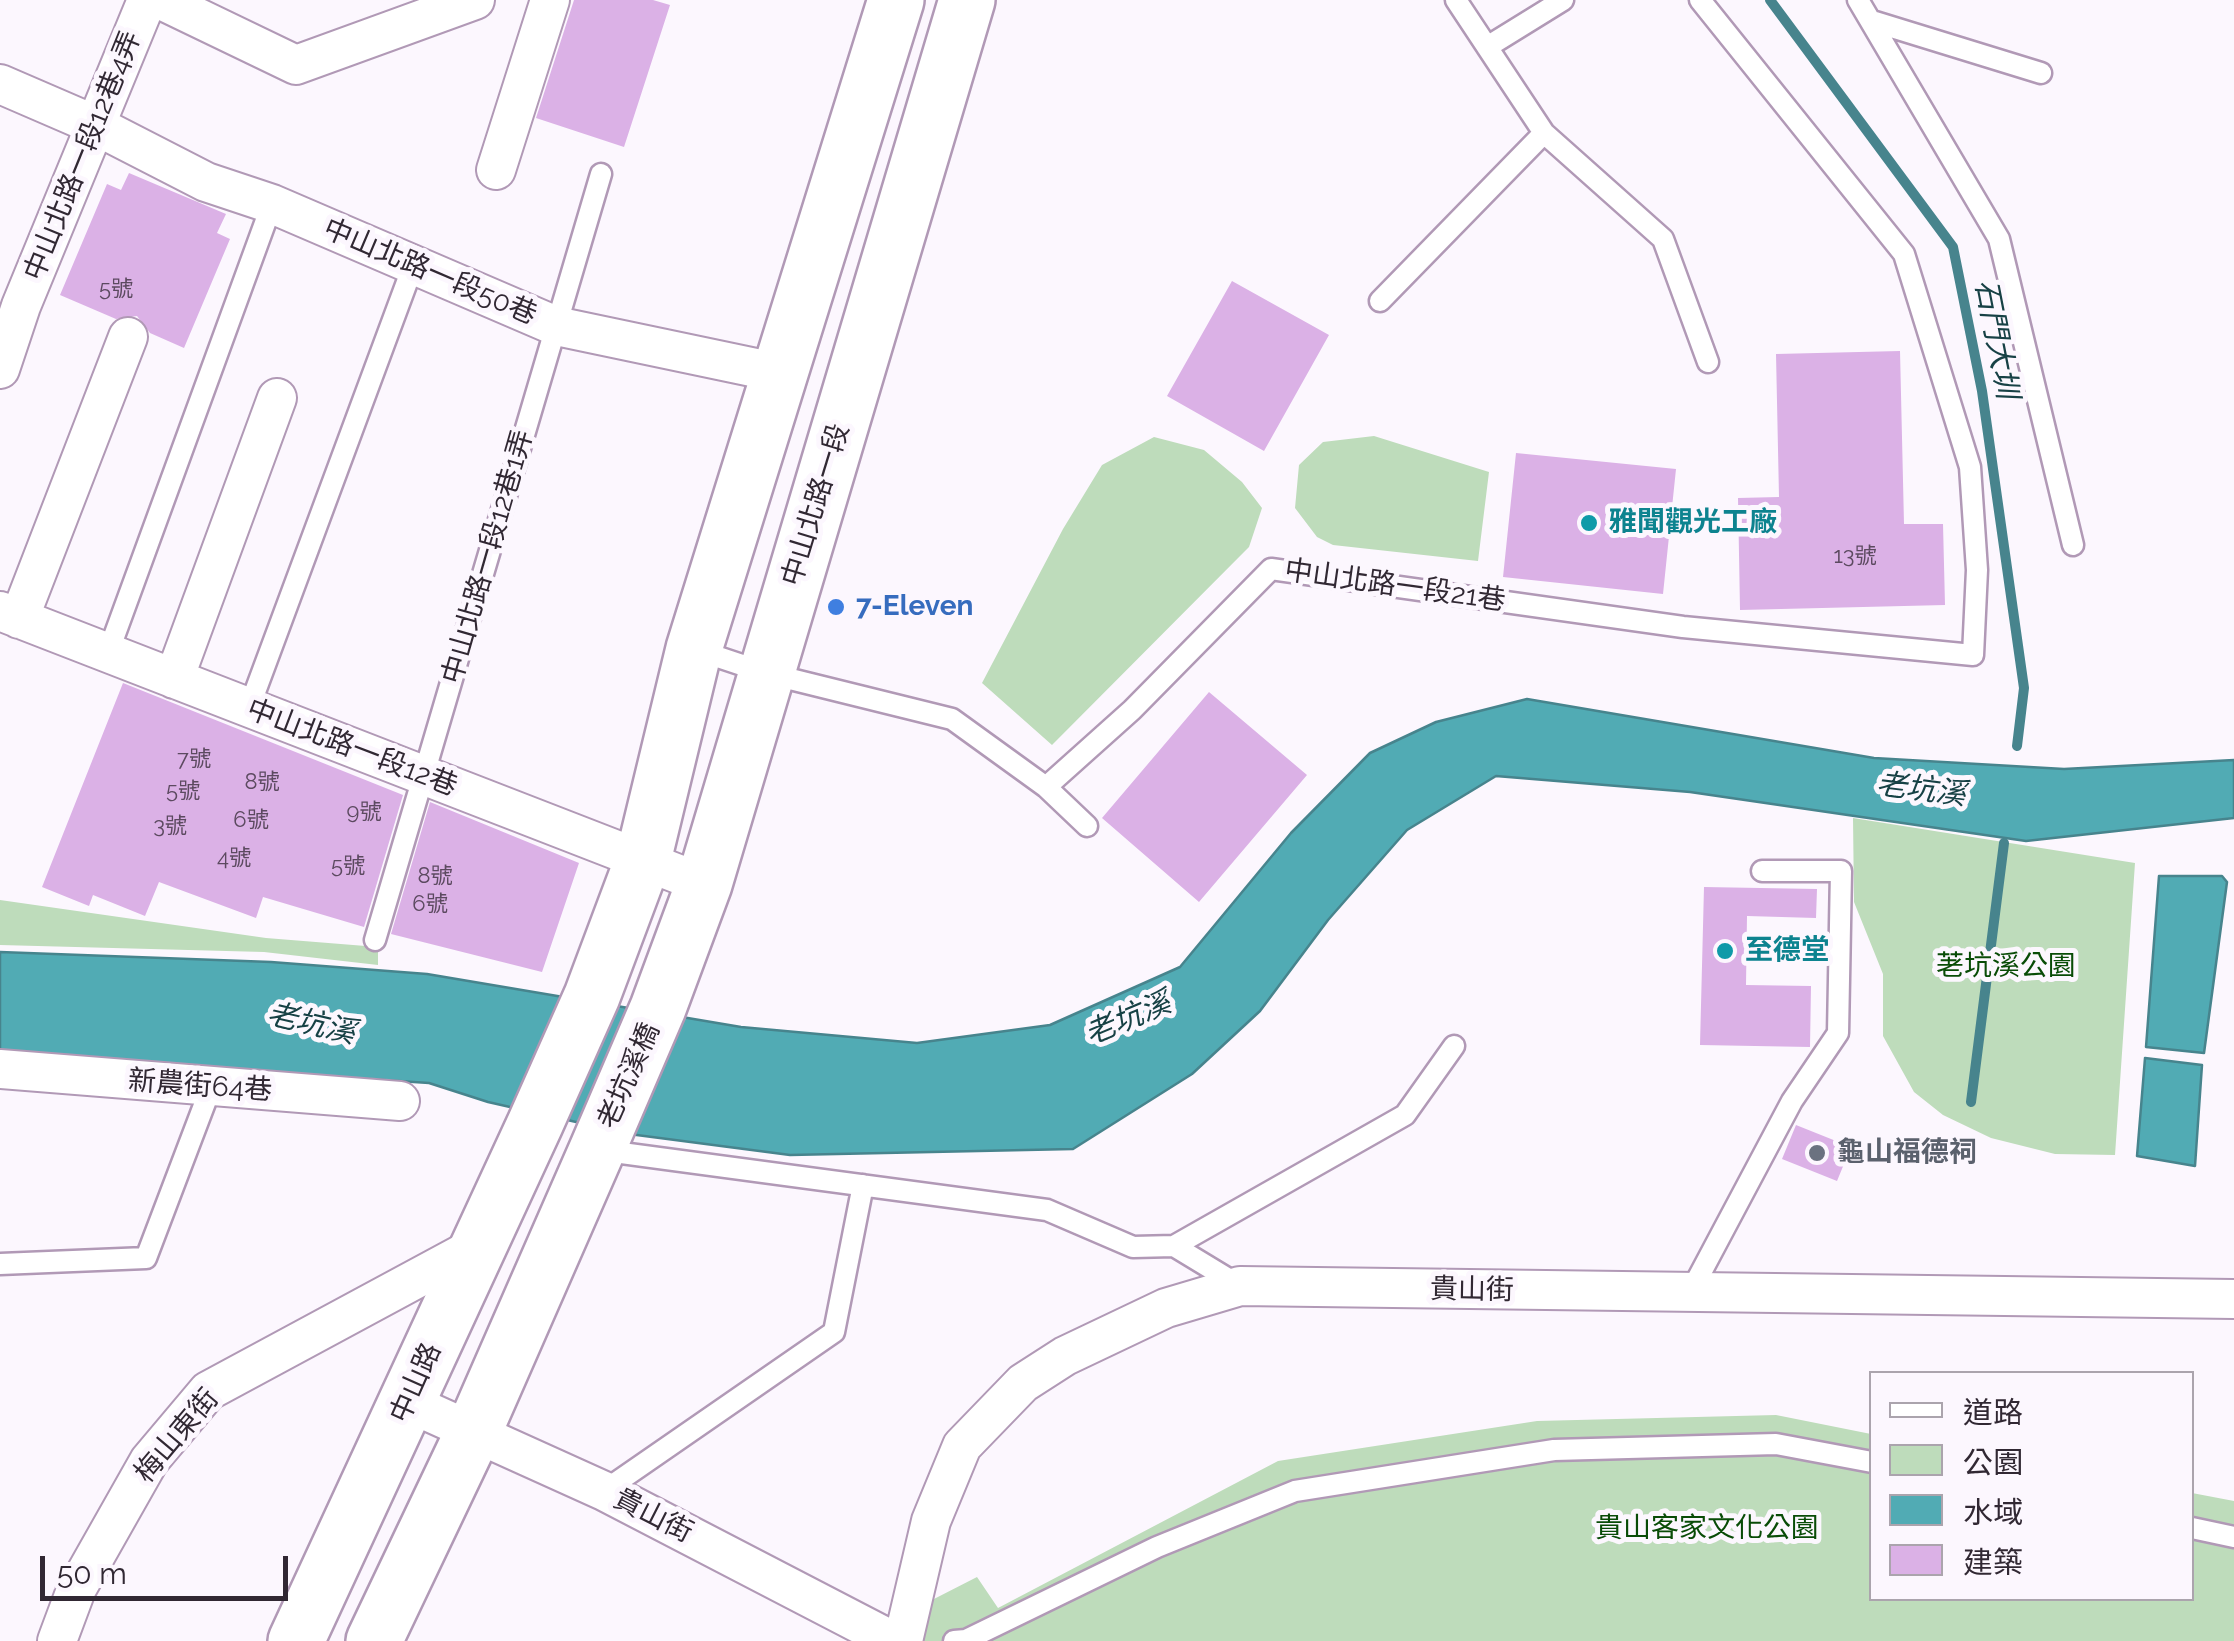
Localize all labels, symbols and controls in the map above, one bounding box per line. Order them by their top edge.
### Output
street label: 中山北路一段12巷4弄 [18,26,148,286]
street label: 中山北路一段50巷 [318,212,542,332]
house number: 5號 [99,276,133,302]
water label: 石門大圳 [1967,277,2025,401]
street label: 中山北路一段 [775,420,857,590]
street label: 中山北路一段12巷1弄 [436,426,540,688]
place label: 雅聞觀光工廠 [1609,506,1777,540]
marker: 雅聞觀光工廠 [1578,512,1600,534]
house number: 13號 [1833,543,1877,569]
street label: 中山北路一段21巷 [1282,554,1508,618]
place label: 7-Eleven [856,590,973,624]
marker: 7-Eleven [825,596,847,618]
street label: 中山北路一段12巷 [242,692,462,804]
house number: 7號 [177,746,211,772]
water label: 老坑溪 [1874,767,1968,813]
house number: 8號 [244,769,280,795]
house number: 5號 [166,778,200,804]
house number: 9號 [347,799,381,825]
house number: 6號 [233,807,269,833]
house number: 3號 [153,813,187,839]
house number: 4號 [217,845,251,871]
house number: 5號 [331,853,365,879]
house number: 8號 [417,863,453,889]
house number: 6號 [412,891,448,917]
place label: 至德堂 [1745,934,1829,968]
marker: 至德堂 [1714,940,1736,962]
park label: 荖坑溪公園 [1936,950,2076,984]
water label: 老坑溪 [1080,985,1176,1053]
water label: 老坑溪 [263,996,359,1052]
street label: 老坑溪橋 [591,1018,667,1134]
street label: 新農街64巷 [127,1064,273,1108]
place label: 龜山福德祠 [1837,1136,1977,1170]
marker: 龜山福德祠 [1806,1142,1828,1164]
street label: 貴山街 [1430,1272,1514,1308]
street label: 中山路 [384,1338,448,1428]
legend [1869,1371,2194,1601]
street label: 梅山東街 [128,1382,226,1490]
text: 道路 [1963,1395,2023,1430]
text: 公園 [1963,1445,2023,1480]
street label: 貴山街 [608,1482,698,1550]
text: 水域 [1963,1495,2023,1530]
park label: 貴山客家文化公園 [1595,1512,1819,1546]
scale bar [45,1536,292,1598]
text: 建築 [1963,1545,2023,1580]
text: 50 m [57,1556,127,1591]

